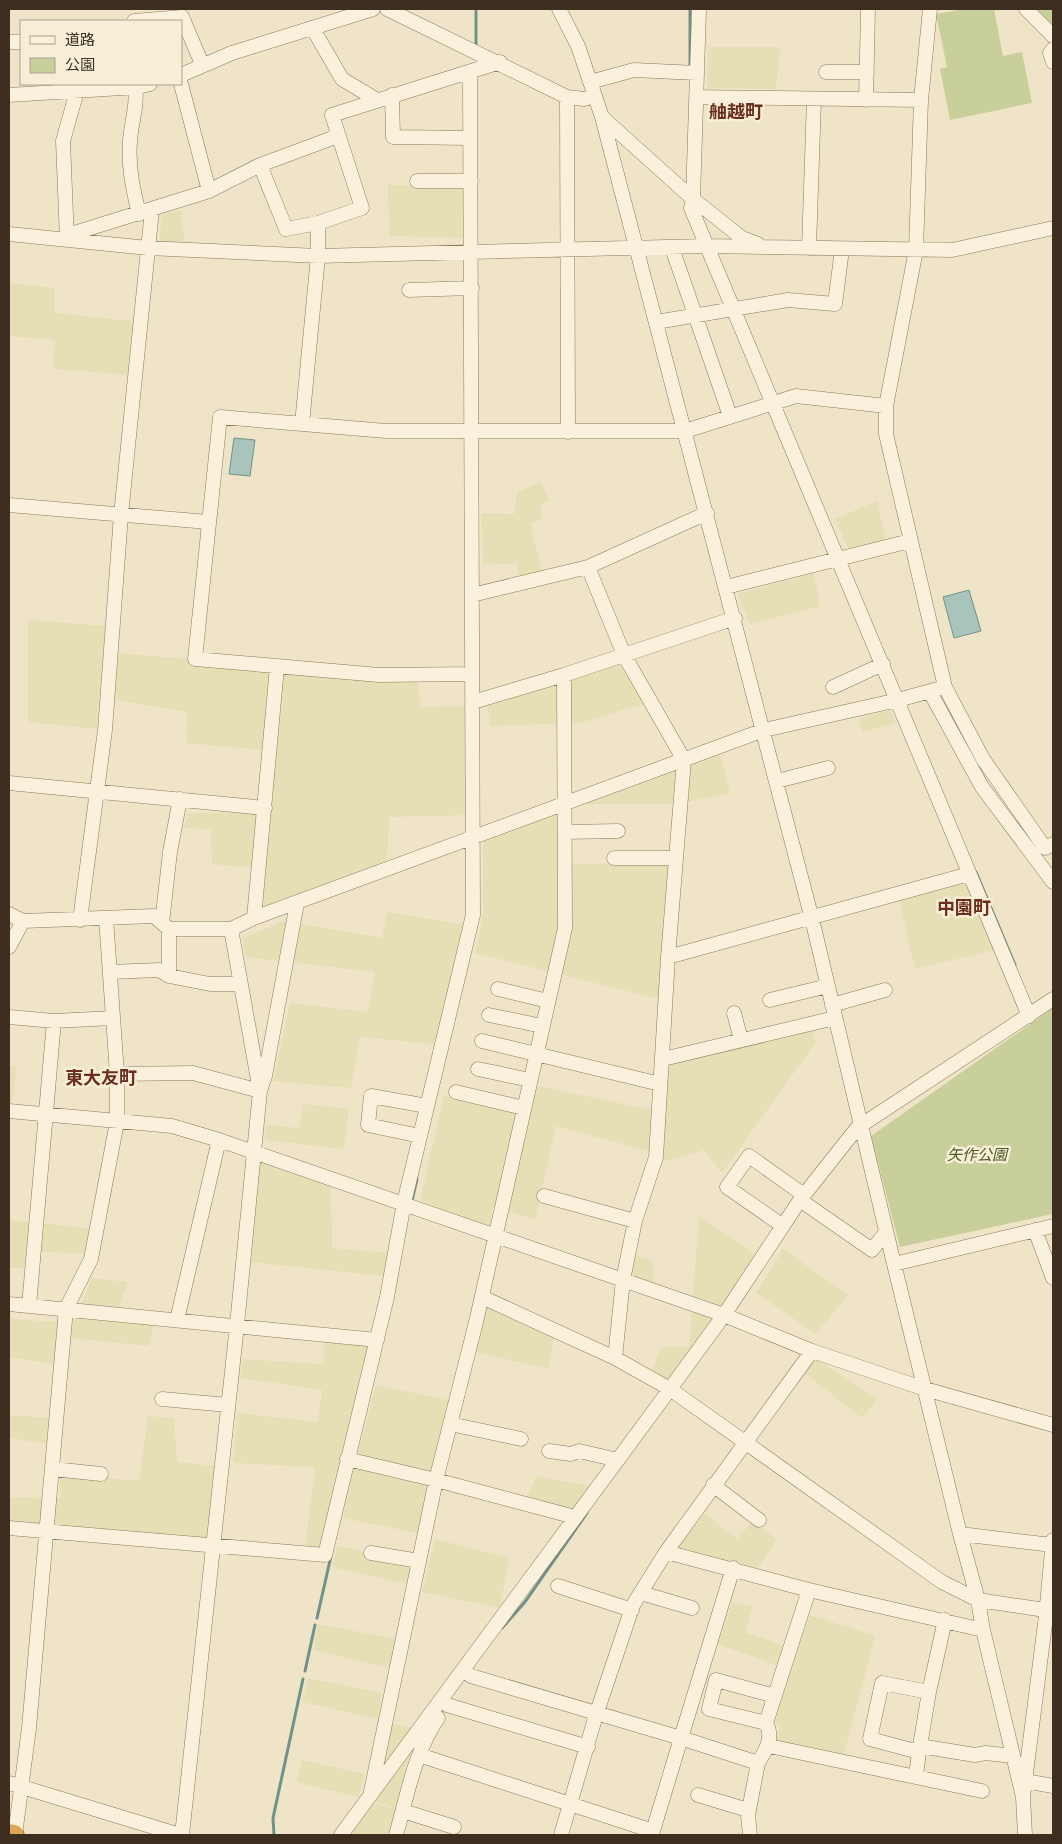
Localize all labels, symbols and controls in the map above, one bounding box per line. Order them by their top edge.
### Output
legend [20,20,182,85]
text: 道路 [65,30,95,49]
text: 公園 [65,55,95,74]
district label: 舳越町 [709,100,763,123]
district label: 中園町 [937,896,991,919]
district label: 東大友町 [65,1066,137,1089]
park label: 矢作公園 [947,1145,1009,1164]

